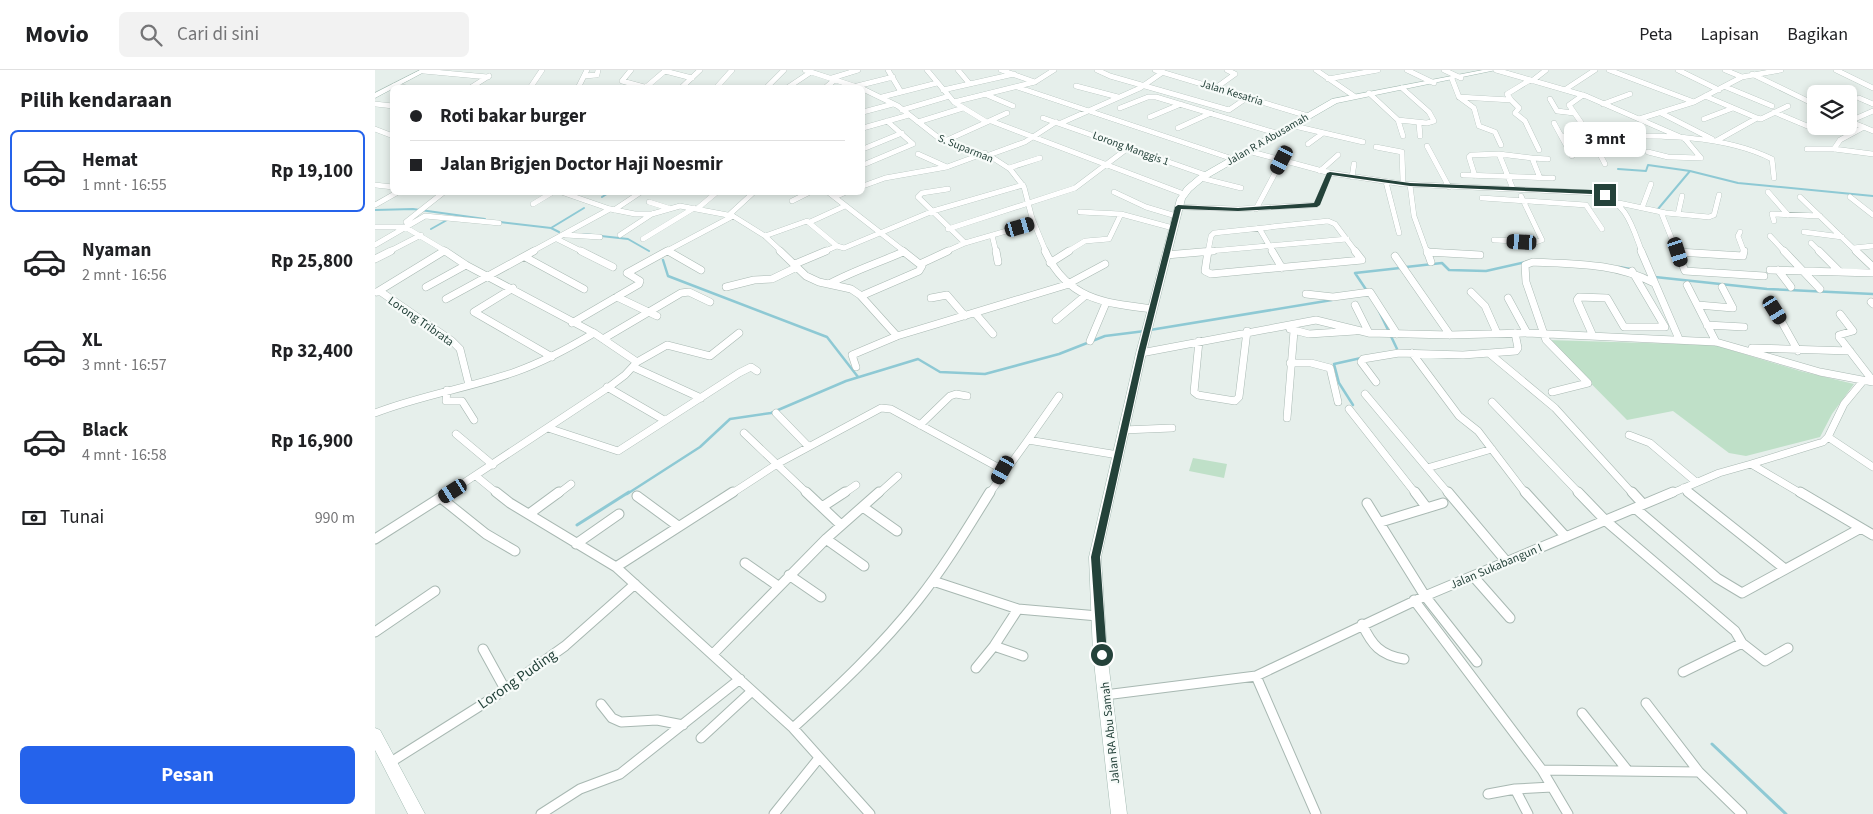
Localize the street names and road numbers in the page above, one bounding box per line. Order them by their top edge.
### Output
street label: Jalan Kesatria [1199,76,1265,109]
street label: Jalan R A Abusamah [1223,110,1311,169]
street label: Lorong Manggis 1 [1091,128,1171,169]
street label: S. Suparman [936,131,996,166]
street label: Lorong Tribrata [384,292,457,350]
street label: Jalan Sukabangun I [1448,539,1545,594]
street label: Lorong Puding [474,644,561,714]
street label: Jalan RA Abu Samah [1097,681,1124,785]

